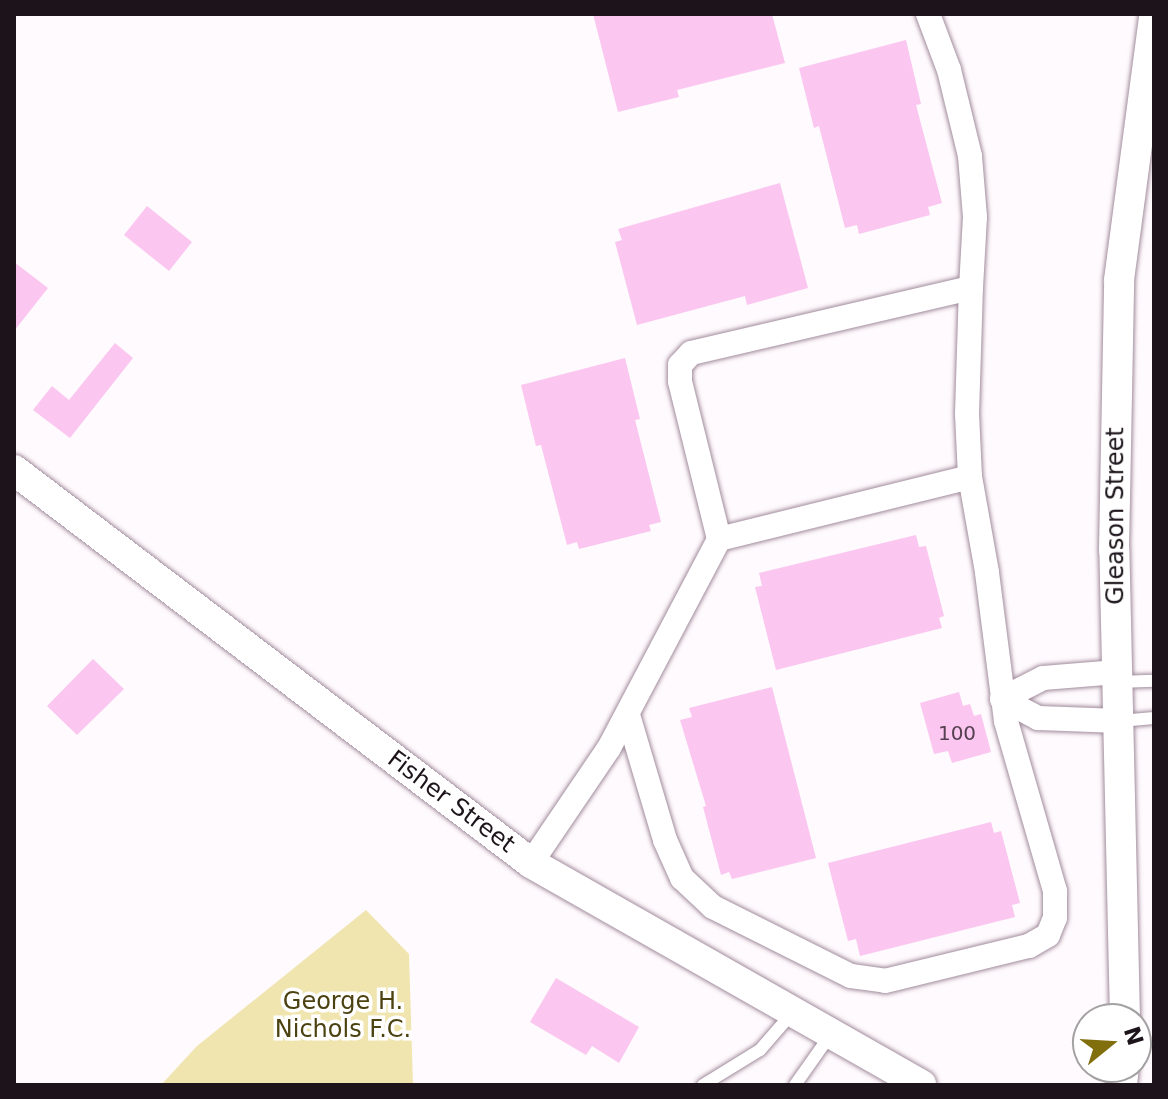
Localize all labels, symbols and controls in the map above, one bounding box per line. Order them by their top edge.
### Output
street label: Gleason Street [1102,427,1130,605]
house number: 100 [938,721,976,745]
street label: Fisher Street [382,745,520,859]
park label: George H. Nichols F.C. [275,988,411,1044]
north arrow [1072,1003,1152,1083]
text: N [1119,1023,1148,1049]

